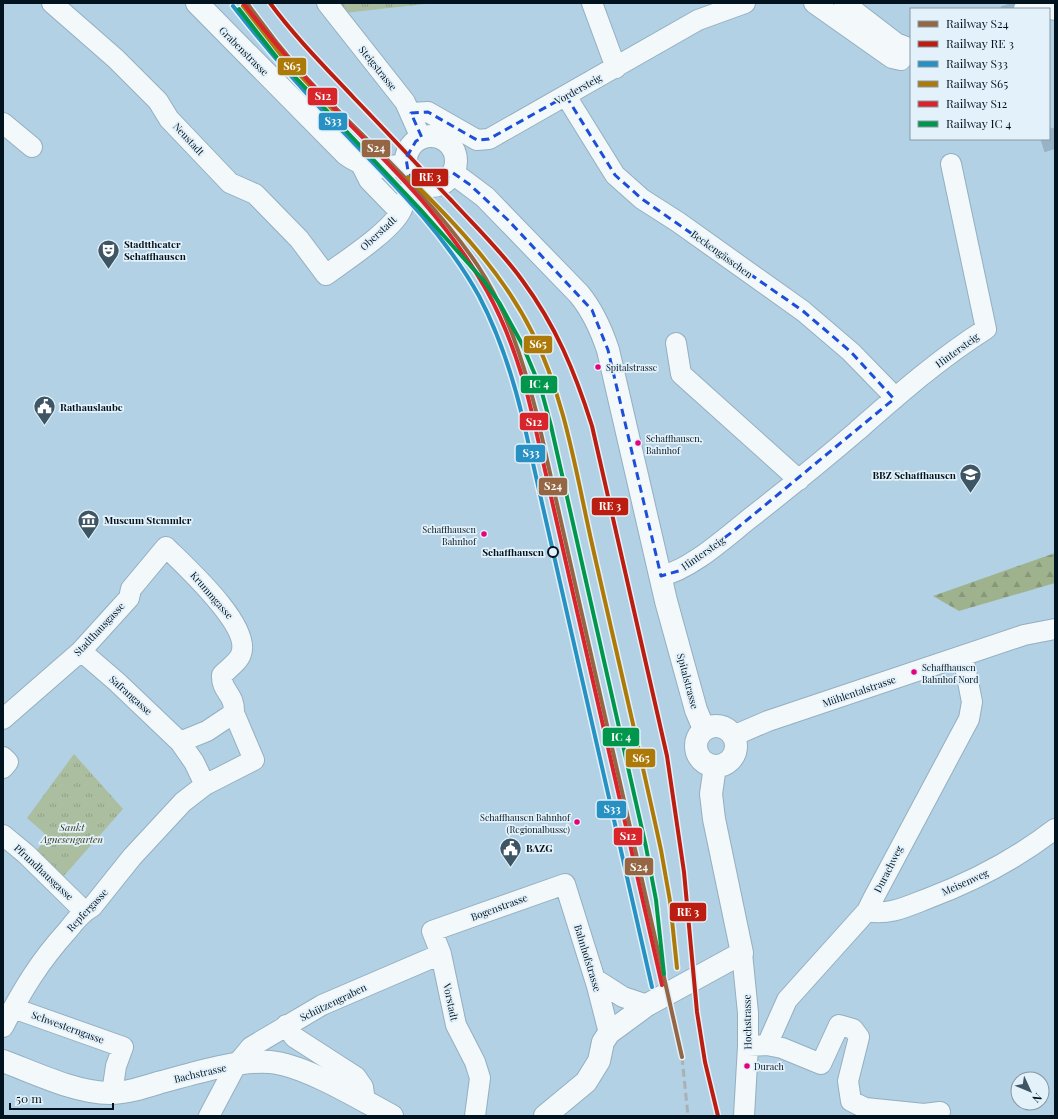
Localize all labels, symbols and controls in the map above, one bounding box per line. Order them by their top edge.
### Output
legend [910,8,1050,140]
text: Railway S24 [946,15,1009,31]
street label: Grabenstrasse [216,23,272,79]
text: Railway RE 3 [946,35,1014,51]
street label: Steigstrasse [356,43,400,93]
text: Railway S33 [946,55,1008,71]
line badge: S65 [277,57,307,76]
text: S65 [283,58,301,73]
street label: Vordersteig [551,70,605,108]
text: Railway S65 [946,75,1008,91]
line badge: S12 [307,87,338,106]
text: S12 [315,88,331,103]
text: Railway S12 [946,95,1007,111]
line badge: S33 [318,112,348,131]
text: S33 [324,113,342,128]
text: Railway IC 4 [946,115,1011,131]
street label: Neustadt [170,120,208,159]
line badge: S24 [361,139,391,158]
text: S24 [367,140,385,155]
line badge: RE 3 [411,168,449,187]
text: RE 3 [419,169,441,184]
street label: Oberstadt [357,212,400,253]
street label: Beckengässchen [688,227,756,281]
theatre icon: Stadttheater Schaffhausen [96,237,122,270]
place label: Stadttheater Schaffhausen [124,237,187,263]
street label: Hintersteig [932,329,982,371]
line badge: S65 [523,335,553,354]
text: S65 [529,336,547,351]
place label: Spitalstrasse [606,361,658,373]
marker: Spitalstrasse [593,362,603,372]
line badge: IC 4 [520,375,558,394]
text: IC 4 [529,376,549,391]
public building icon: Rathauslaube [31,394,57,427]
place label: Rathauslaube [60,400,123,414]
line badge: S12 [519,412,549,431]
text: S12 [526,414,542,429]
place label: Schaffhausen, Bahnhof [646,432,702,456]
marker: Schaffhausen, Bahnhof [633,438,643,448]
line badge: S33 [515,444,546,463]
text: S33 [522,445,540,460]
school or university icon: BBZ Schaffhausen [958,462,984,495]
place label: BBZ Schaffhausen [872,468,957,482]
line badge: S24 [538,477,568,496]
text: S24 [544,478,562,493]
line badge: RE 3 [591,497,629,516]
text: RE 3 [599,498,621,513]
museum icon: Museum Stemmler [75,507,101,540]
place label: Museum Stemmler [104,513,192,527]
place label: Schaffhausen Bahnhof [422,523,477,547]
marker: Schaffhausen Bahnhof [479,529,489,539]
street label: Hintersteig [678,532,728,573]
place label: Schaffhausen [482,545,545,559]
marker: Schaffhausen [547,546,559,558]
street label: Krummgasse [187,568,237,622]
street label: Stadthausgasse [70,599,128,659]
street label: Spitalstrasse [674,652,702,710]
place label: Schaffhausen Bahnhof Nord [922,661,979,685]
marker: Schaffhausen Bahnhof Nord [909,667,919,677]
street label: Safrangasse [107,672,155,718]
street label: Mühlentalstrasse [820,672,898,710]
line badge: IC 4 [602,727,640,747]
text: IC 4 [611,729,631,744]
line badge: S65 [625,748,656,768]
text: S65 [632,750,650,765]
line badge: S33 [596,800,627,819]
text: S33 [603,801,621,816]
place label: Schaffhausen Bahnhof (Regionalbusse) [480,811,571,835]
marker: Schaffhausen Bahnhof (Regionalbusse) [572,817,582,827]
park label: Sankt Agnesengarten [40,820,103,846]
line badge: S12 [613,827,643,846]
text: S12 [620,828,636,843]
public building icon: BAZG [497,835,523,868]
street label: Pfrundhausgasse [11,841,77,903]
place label: BAZG [526,841,553,855]
street label: Durachweg [870,842,906,895]
line badge: S24 [624,857,654,876]
text: S24 [630,859,648,874]
street label: Meisenweg [939,865,991,899]
street label: Repfergasse [63,885,111,935]
street label: Bogenstrasse [469,890,529,924]
line badge: RE 3 [669,902,707,922]
text: RE 3 [677,904,699,919]
street label: Bahnhofstrasse [571,923,605,993]
street label: Schützengraben [297,980,369,1024]
street label: Vorstadt [440,981,462,1022]
street label: Hochstrasse [740,994,754,1050]
street label: Schwesterngasse [30,1007,106,1047]
street label: Bachstrasse [172,1060,228,1086]
place label: Durach [754,1060,785,1072]
marker: Durach [742,1061,752,1071]
north arrow [1010,1071,1050,1111]
scale bar [10,1085,113,1111]
text: 50 m [16,1090,42,1106]
text: N [1029,1090,1046,1106]

